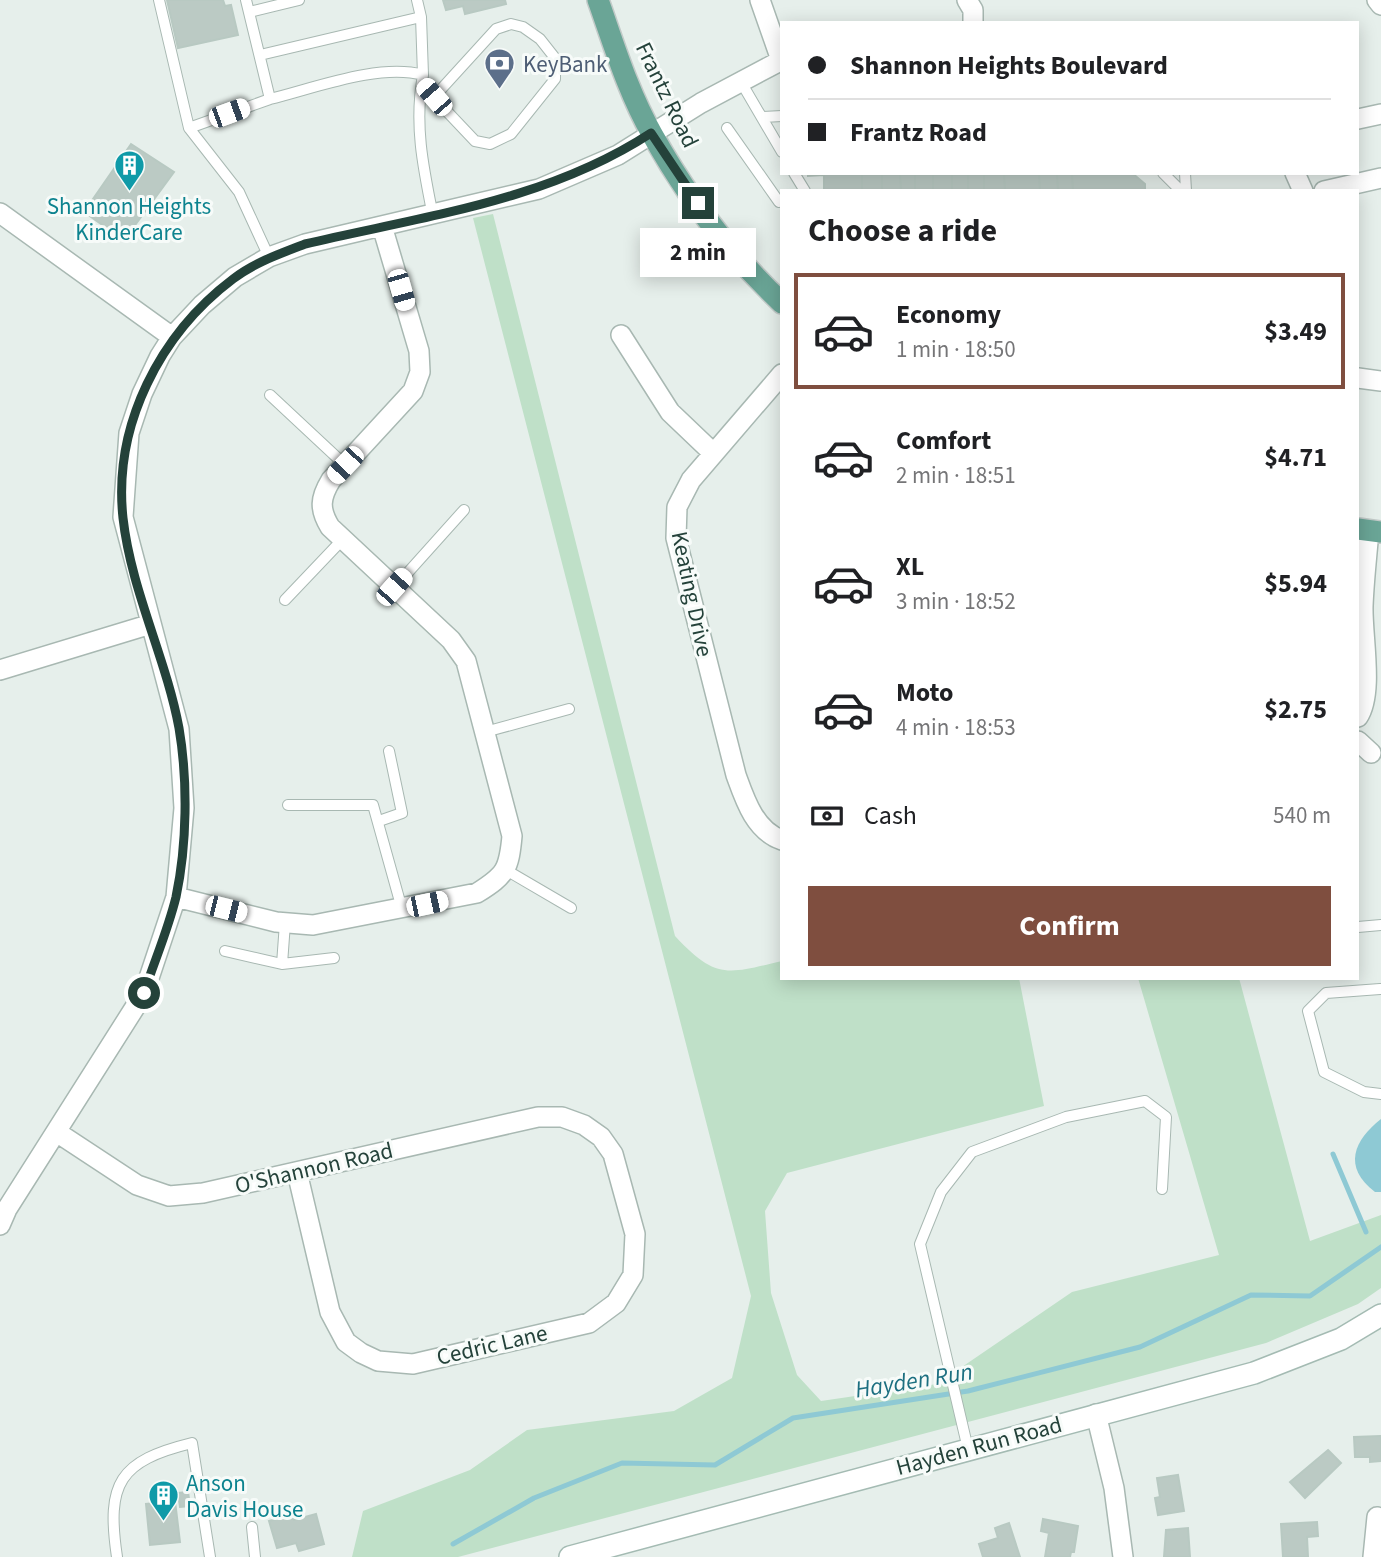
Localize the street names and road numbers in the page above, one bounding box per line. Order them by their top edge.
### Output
street label: Frantz Road [627,37,707,153]
street label: Keating Drive [663,528,721,660]
street label: O'Shannon Road [232,1134,396,1202]
street label: Cedric Lane [433,1316,551,1374]
street label: Hayden Run Road [892,1408,1066,1484]

